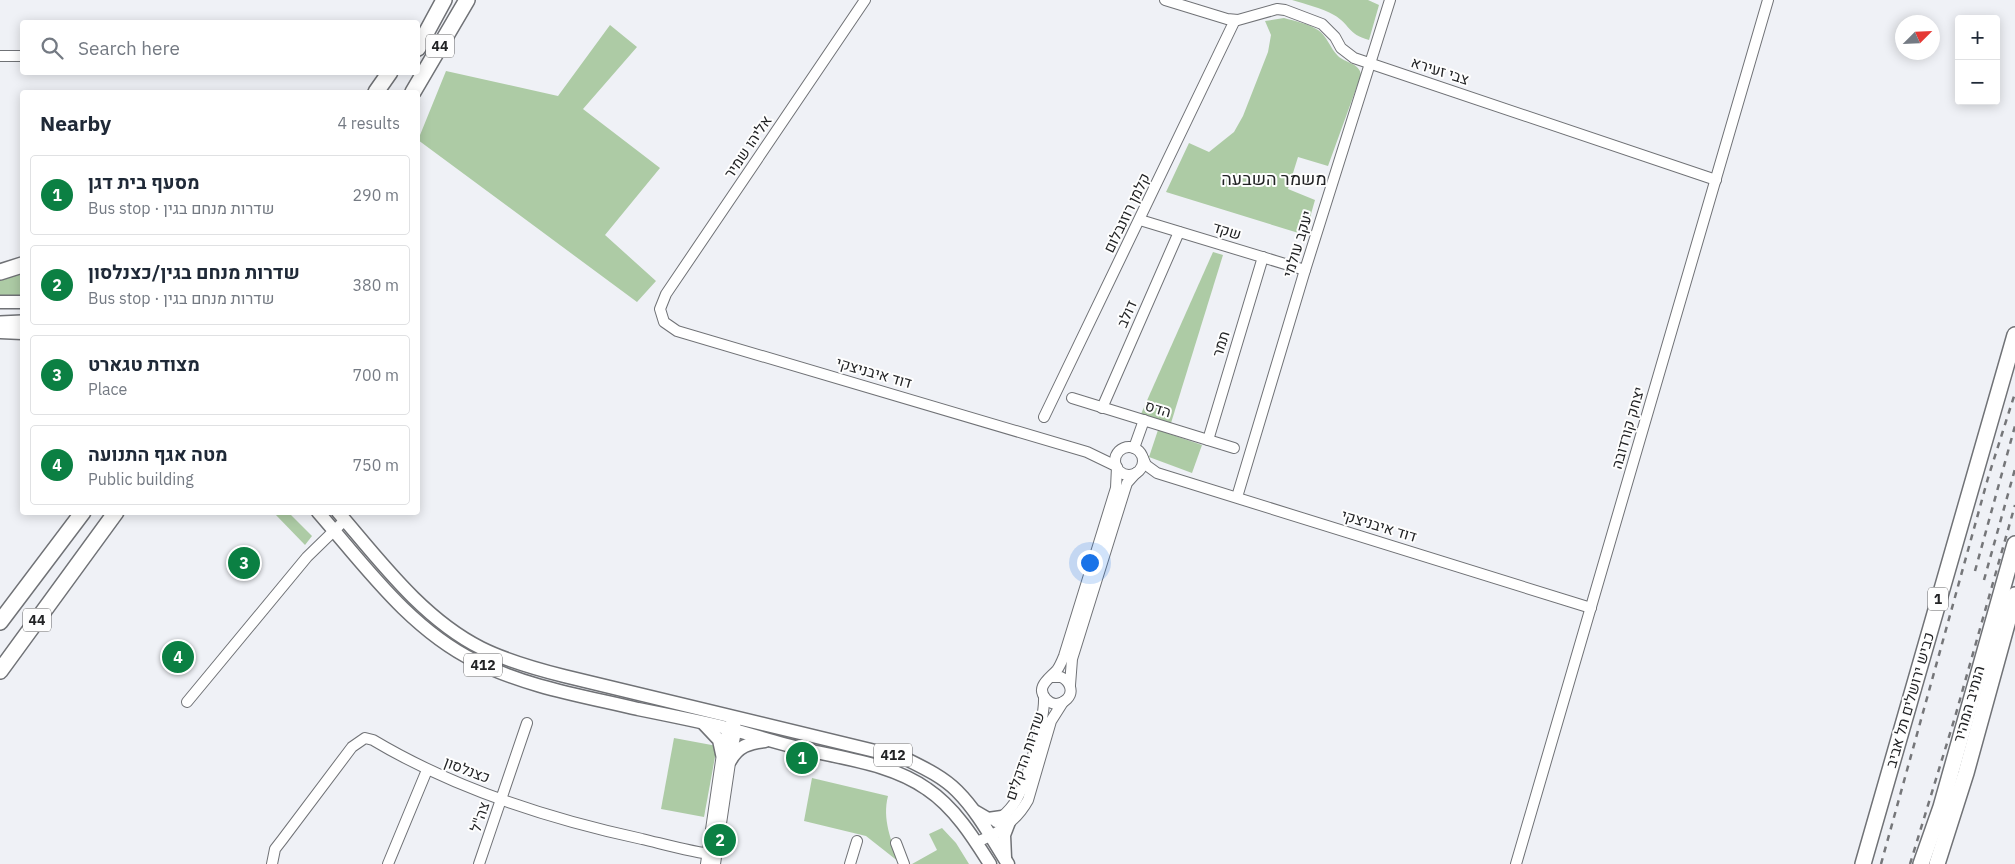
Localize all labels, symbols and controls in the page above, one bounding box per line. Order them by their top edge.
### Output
north arrow [1895,15,1940,60]
map controls [1955,15,2000,105]
button: + [1955,15,2000,60]
search box [20,20,420,75]
icon: search [38,34,66,62]
road number: 44 [426,34,454,58]
text: Search here [78,36,180,60]
street label: צבי זעירא [1409,52,1471,89]
button: − [1955,60,2000,105]
text: Nearby [40,109,111,137]
street label: אליהו שמיר [720,112,776,182]
text: 4 results [337,113,400,133]
district label: משמר השבעה [1221,167,1327,190]
text: מסעף בית דגן [88,170,200,194]
street label: קלמן רוזנבלום [1099,170,1154,256]
text: 1 [52,185,62,205]
text: 290 m [352,185,399,205]
text: Bus stop · שדרות מנחם בגין [88,198,274,218]
street label: יעקב עולמי [1278,208,1317,280]
street label: שקד [1210,217,1244,244]
text: שדרות מנחם בגין/כצנלסון [88,260,300,284]
text: 2 [52,275,62,295]
text: 380 m [352,275,399,295]
text: Bus stop · שדרות מנחם בגין [88,288,274,308]
street label: דולב [1112,297,1141,330]
street label: תמר [1208,329,1233,359]
text: מצודת טגארט [88,352,200,376]
street label: דוד איבניצקי [834,353,914,392]
text: 3 [52,365,62,385]
text: 700 m [352,365,399,385]
text: Place [88,379,127,399]
street label: יצחק קורדובה [1607,385,1648,471]
street label: הדס [1143,396,1173,421]
text: מטה אגף התנועה [88,442,228,466]
text: 4 [52,455,62,475]
text: 750 m [352,455,399,475]
text: Public building [88,469,194,489]
street label: דוד איבניצקי [1339,505,1419,546]
pin: 3 [228,544,260,582]
your location [1077,550,1103,576]
road number: 1 [1928,588,1948,610]
road number: 44 [23,608,51,632]
street label: כביש ירושלים תל אביב [1881,630,1938,770]
pin: 4 [162,638,194,676]
road number: 412 [464,654,502,676]
street label: הנתיב המהיר [1949,663,1988,744]
street label: שדרות הדקלים [1001,709,1049,802]
pin: 1 [786,739,818,777]
road number: 412 [874,744,912,766]
street label: כצנלסון [442,752,493,787]
street label: צה"ל [465,799,494,835]
pin: 2 [704,821,736,859]

